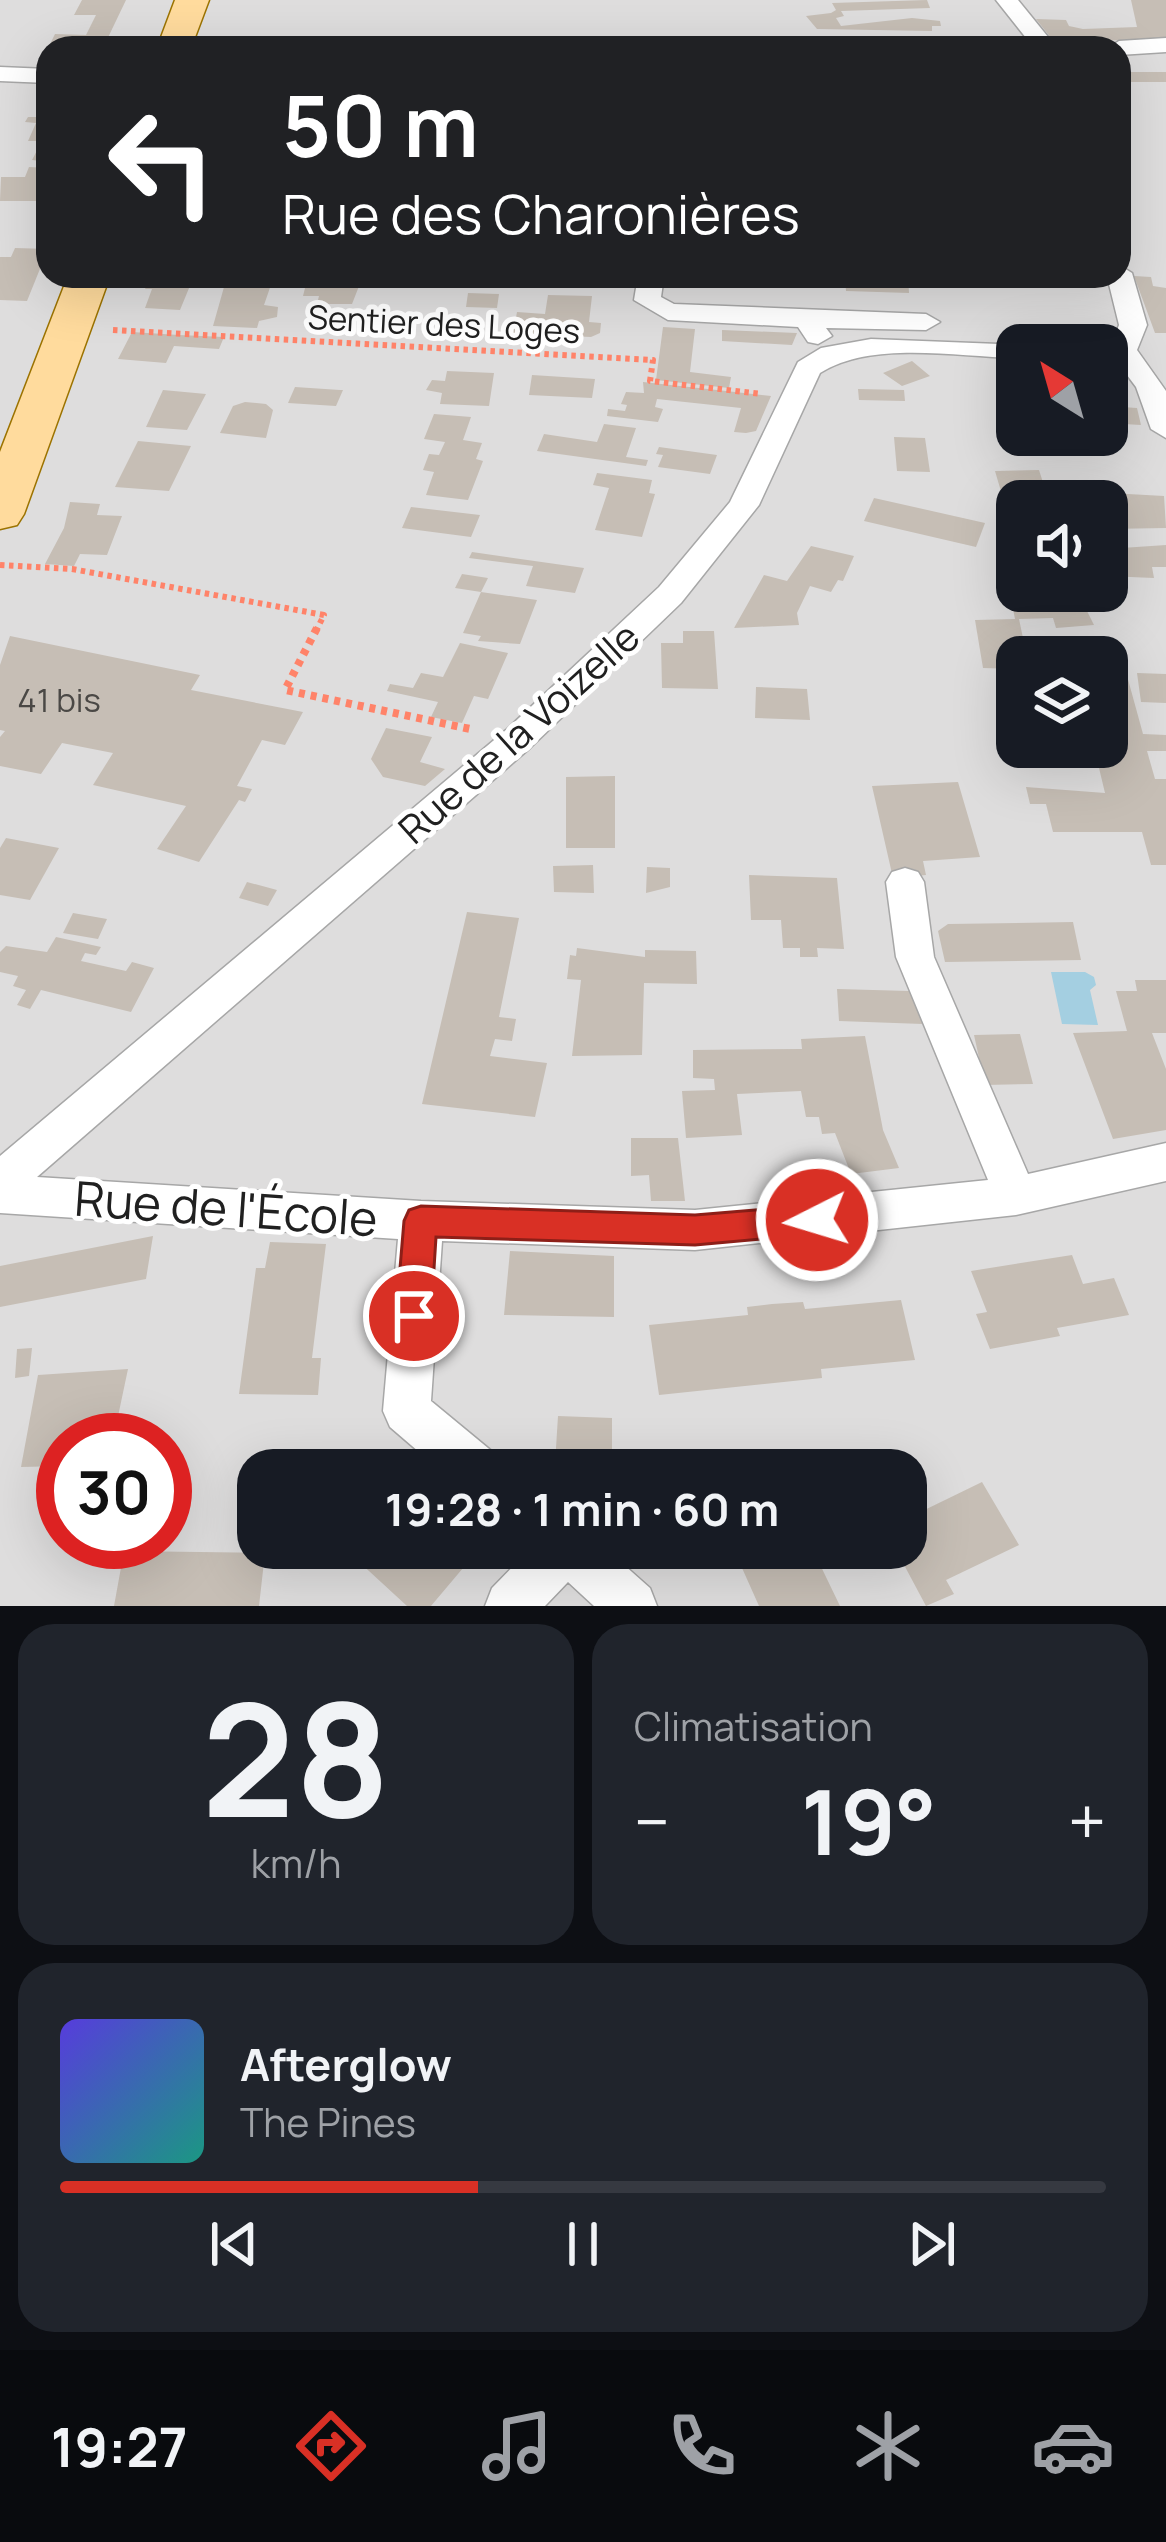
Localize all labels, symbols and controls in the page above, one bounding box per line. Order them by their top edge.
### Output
text: 50 m [282,67,479,182]
icon: left [84,84,240,240]
text: Rue des Charonières [282,176,800,250]
street label: Sentier des Loges [307,294,581,353]
north arrow [996,324,1128,456]
map controls [996,324,1128,768]
button: sound [996,480,1128,612]
street label: Rue de la Voizelle [386,610,650,855]
button: layers [996,636,1128,768]
house number: 41 bis [17,677,101,722]
position arrow [754,1157,880,1283]
street label: Rue de l'École [72,1165,380,1251]
pin [363,1265,465,1367]
icon: arrive [381,1283,447,1349]
speed limit sign: 30 [36,1413,192,1569]
text: 19:28 · 1 min · 60 m [385,1478,779,1540]
text: 28 [202,1651,390,1864]
text: Climatisation [634,1699,873,1753]
text: 19° [801,1759,937,1882]
text: − [634,1776,670,1866]
text: + [1068,1776,1106,1866]
text: km/h [251,1836,341,1890]
text: Afterglow [240,2033,452,2095]
text: The Pines [240,2095,416,2149]
icon: previous [201,2211,267,2277]
icon: pause [550,2211,616,2277]
icon: next [899,2211,965,2277]
icon: directions [289,2404,373,2488]
icon: music [475,2404,559,2488]
icon: phone [660,2404,744,2488]
icon: climate [846,2404,930,2488]
icon: car [1031,2404,1115,2488]
text: 19:27 [51,2409,187,2483]

